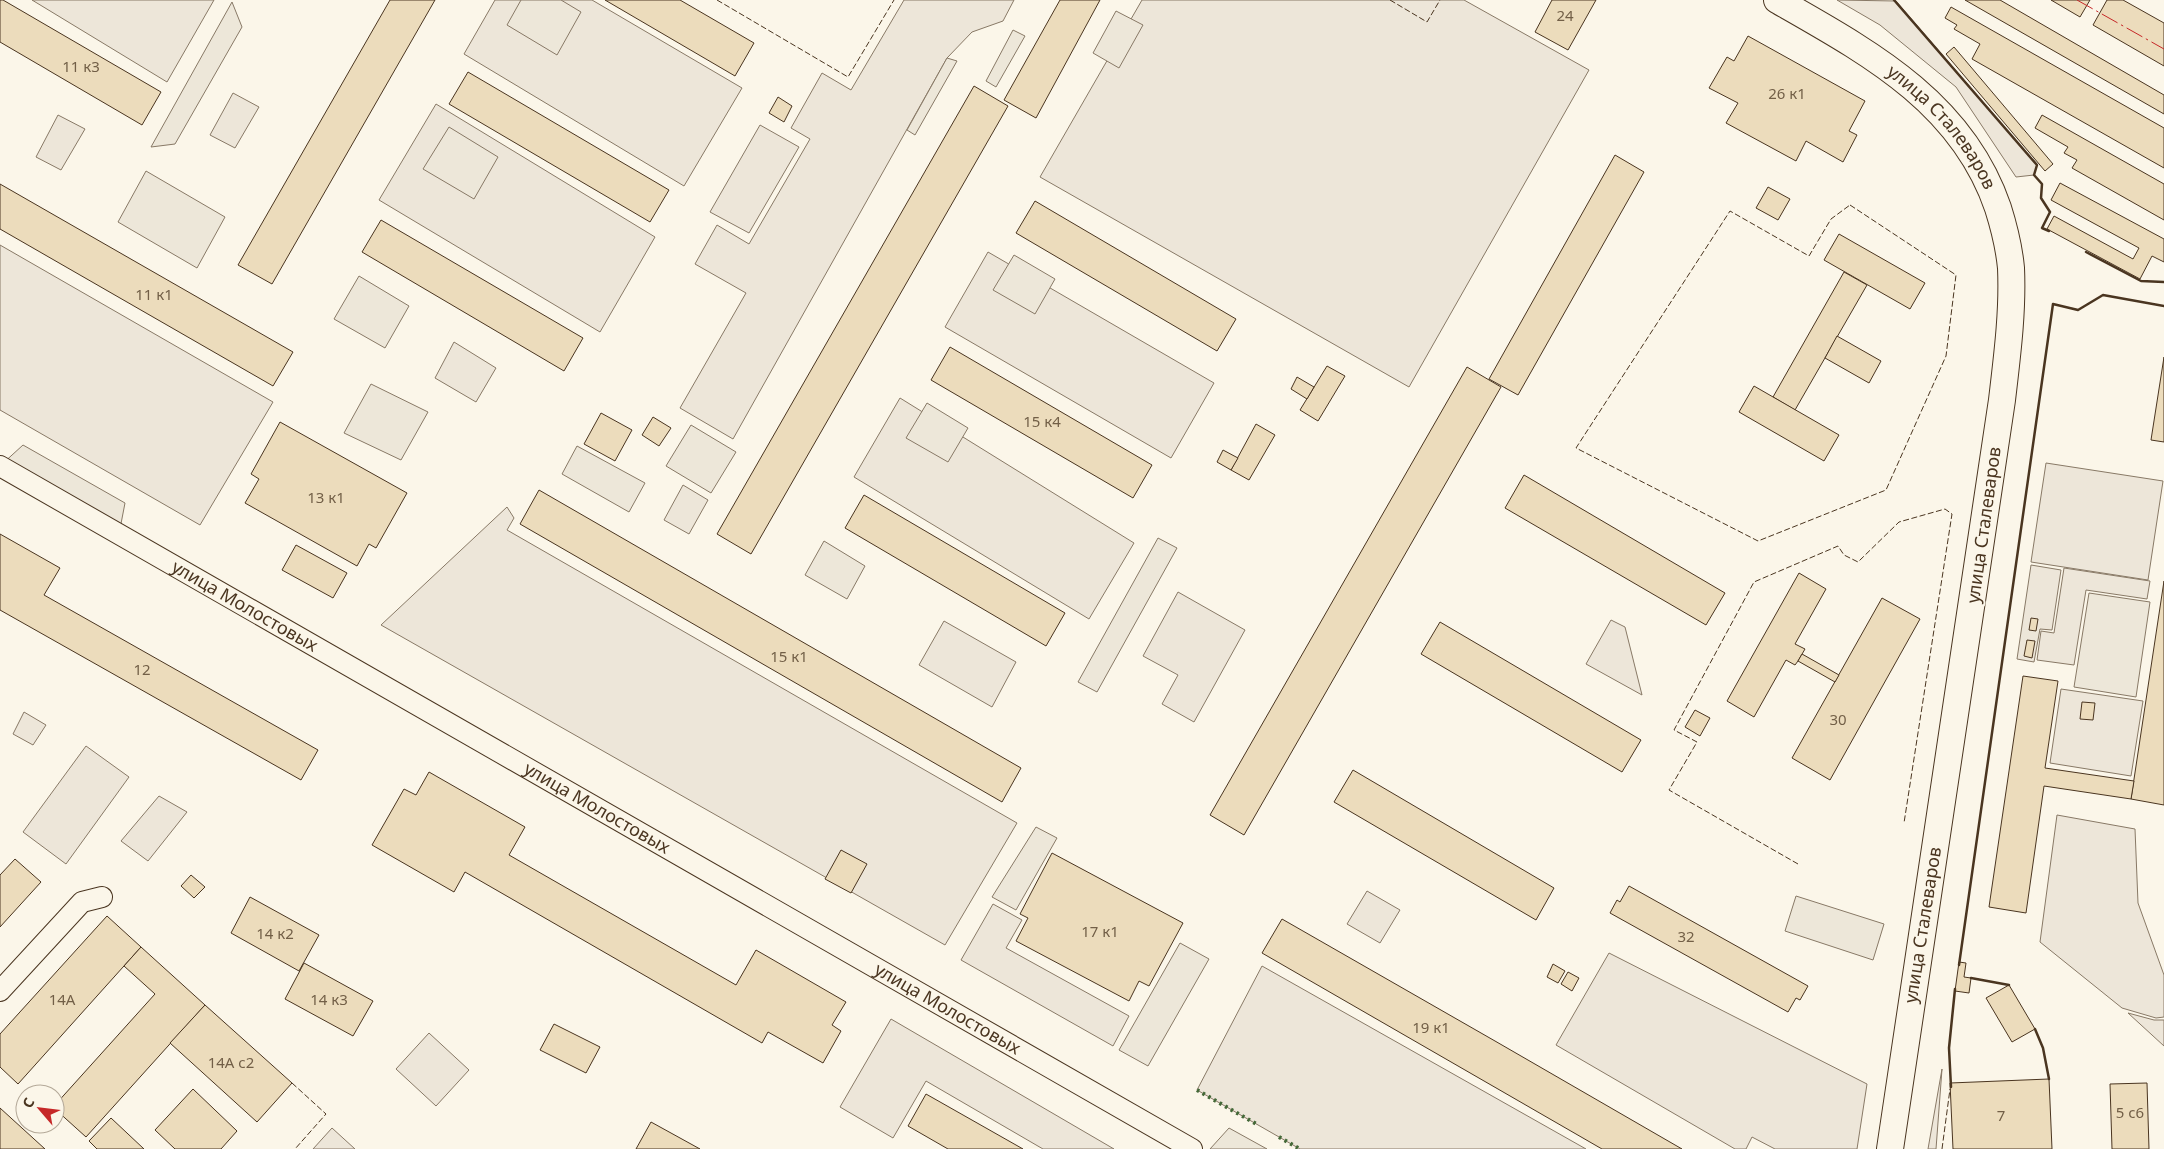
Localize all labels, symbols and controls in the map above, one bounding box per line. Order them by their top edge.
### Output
house number: 24 [1556,5,1574,25]
house number: 11 к3 [62,56,100,76]
street label: улица Сталеваров [1883,59,2002,193]
house number: 26 к1 [1768,83,1806,103]
house number: 11 к1 [135,284,173,304]
house number: 15 к4 [1023,411,1061,431]
street label: улица Сталеваров [1960,445,2006,605]
house number: 13 к1 [307,487,345,507]
street label: улица Молостовых [168,554,323,657]
house number: 15 к1 [770,646,808,666]
house number: 12 [133,659,151,679]
house number: 30 [1829,709,1847,729]
street label: улица Молостовых [520,756,676,859]
street label: улица Сталеваров [1898,845,1946,1005]
house number: 17 к1 [1081,921,1119,941]
house number: 14 к2 [256,923,294,943]
house number: 32 [1677,926,1695,946]
street label: улица Молостовых [870,957,1026,1060]
house number: 14А [49,989,76,1009]
house number: 14 к3 [310,989,348,1009]
house number: 19 к1 [1412,1017,1450,1037]
house number: 14А с2 [208,1052,254,1072]
north arrow [15,1084,65,1134]
text: С [18,1094,39,1111]
house number: 5 c6 [2116,1102,2144,1122]
house number: 7 [1997,1105,2005,1125]

